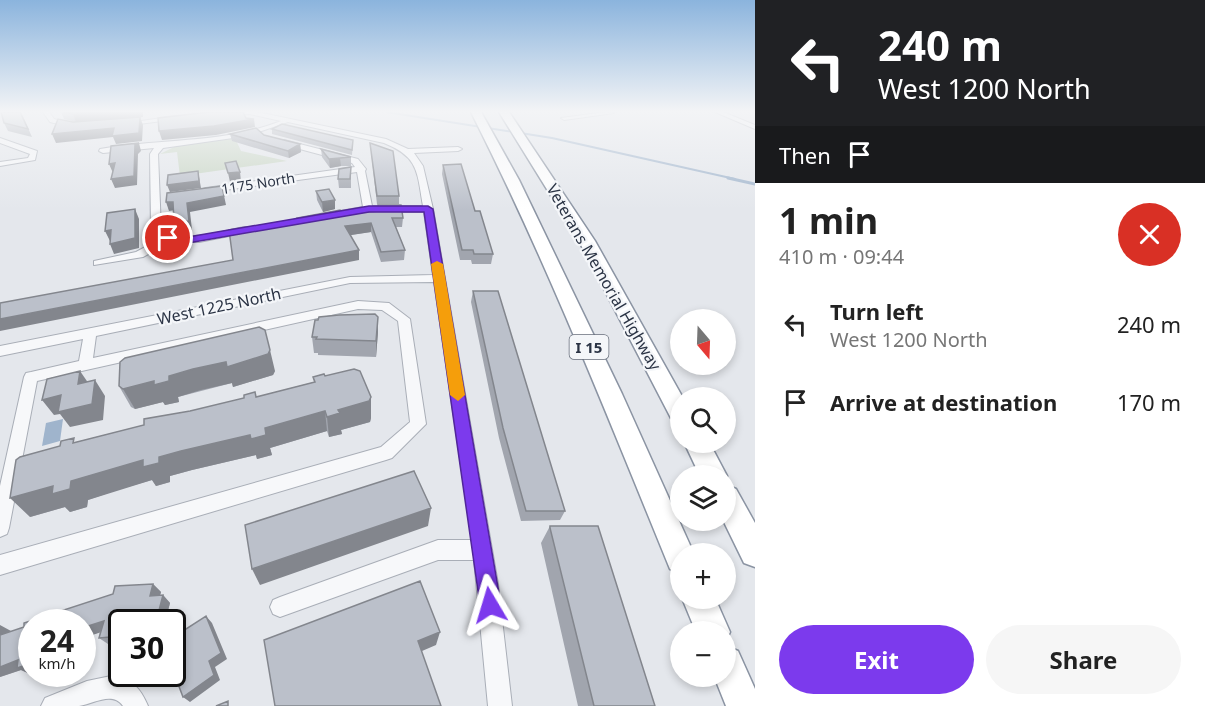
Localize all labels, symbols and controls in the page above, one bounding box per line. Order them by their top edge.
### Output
text: 240 m [878,16,1002,73]
icon: left [779,24,857,102]
text: West 1200 North [878,70,1091,107]
icon: arrive [843,138,876,171]
text: Then [779,140,831,170]
street label: 1175 North [220,168,296,198]
street label: Veterans Memorial Highway [542,180,667,375]
text: 1 min [779,196,878,245]
button: close [1118,203,1181,266]
pin [142,212,193,263]
icon: arrive [151,221,184,254]
text: 410 m · 09:44 [779,243,904,270]
street label: West 1225 North [155,282,283,330]
text: Turn left [830,296,924,326]
icon: left [779,308,812,341]
north arrow [670,309,736,375]
map controls [670,309,736,687]
text: 240 m [1117,309,1181,339]
text: West 1200 North [830,326,988,353]
road number: I 15 [570,335,608,359]
icon: arrive [779,386,812,419]
button: search [670,387,736,453]
text: Arrive at destination [830,387,1057,417]
text: 170 m [1117,387,1181,417]
button: layers [670,465,736,531]
button: + [670,543,736,609]
position arrow [458,573,522,637]
speed limit sign: 30 [108,609,186,687]
text: 24 [40,620,74,661]
button: − [670,621,736,687]
button: Exit [779,625,974,694]
button: Share [986,625,1181,694]
text: km/h [39,653,75,673]

